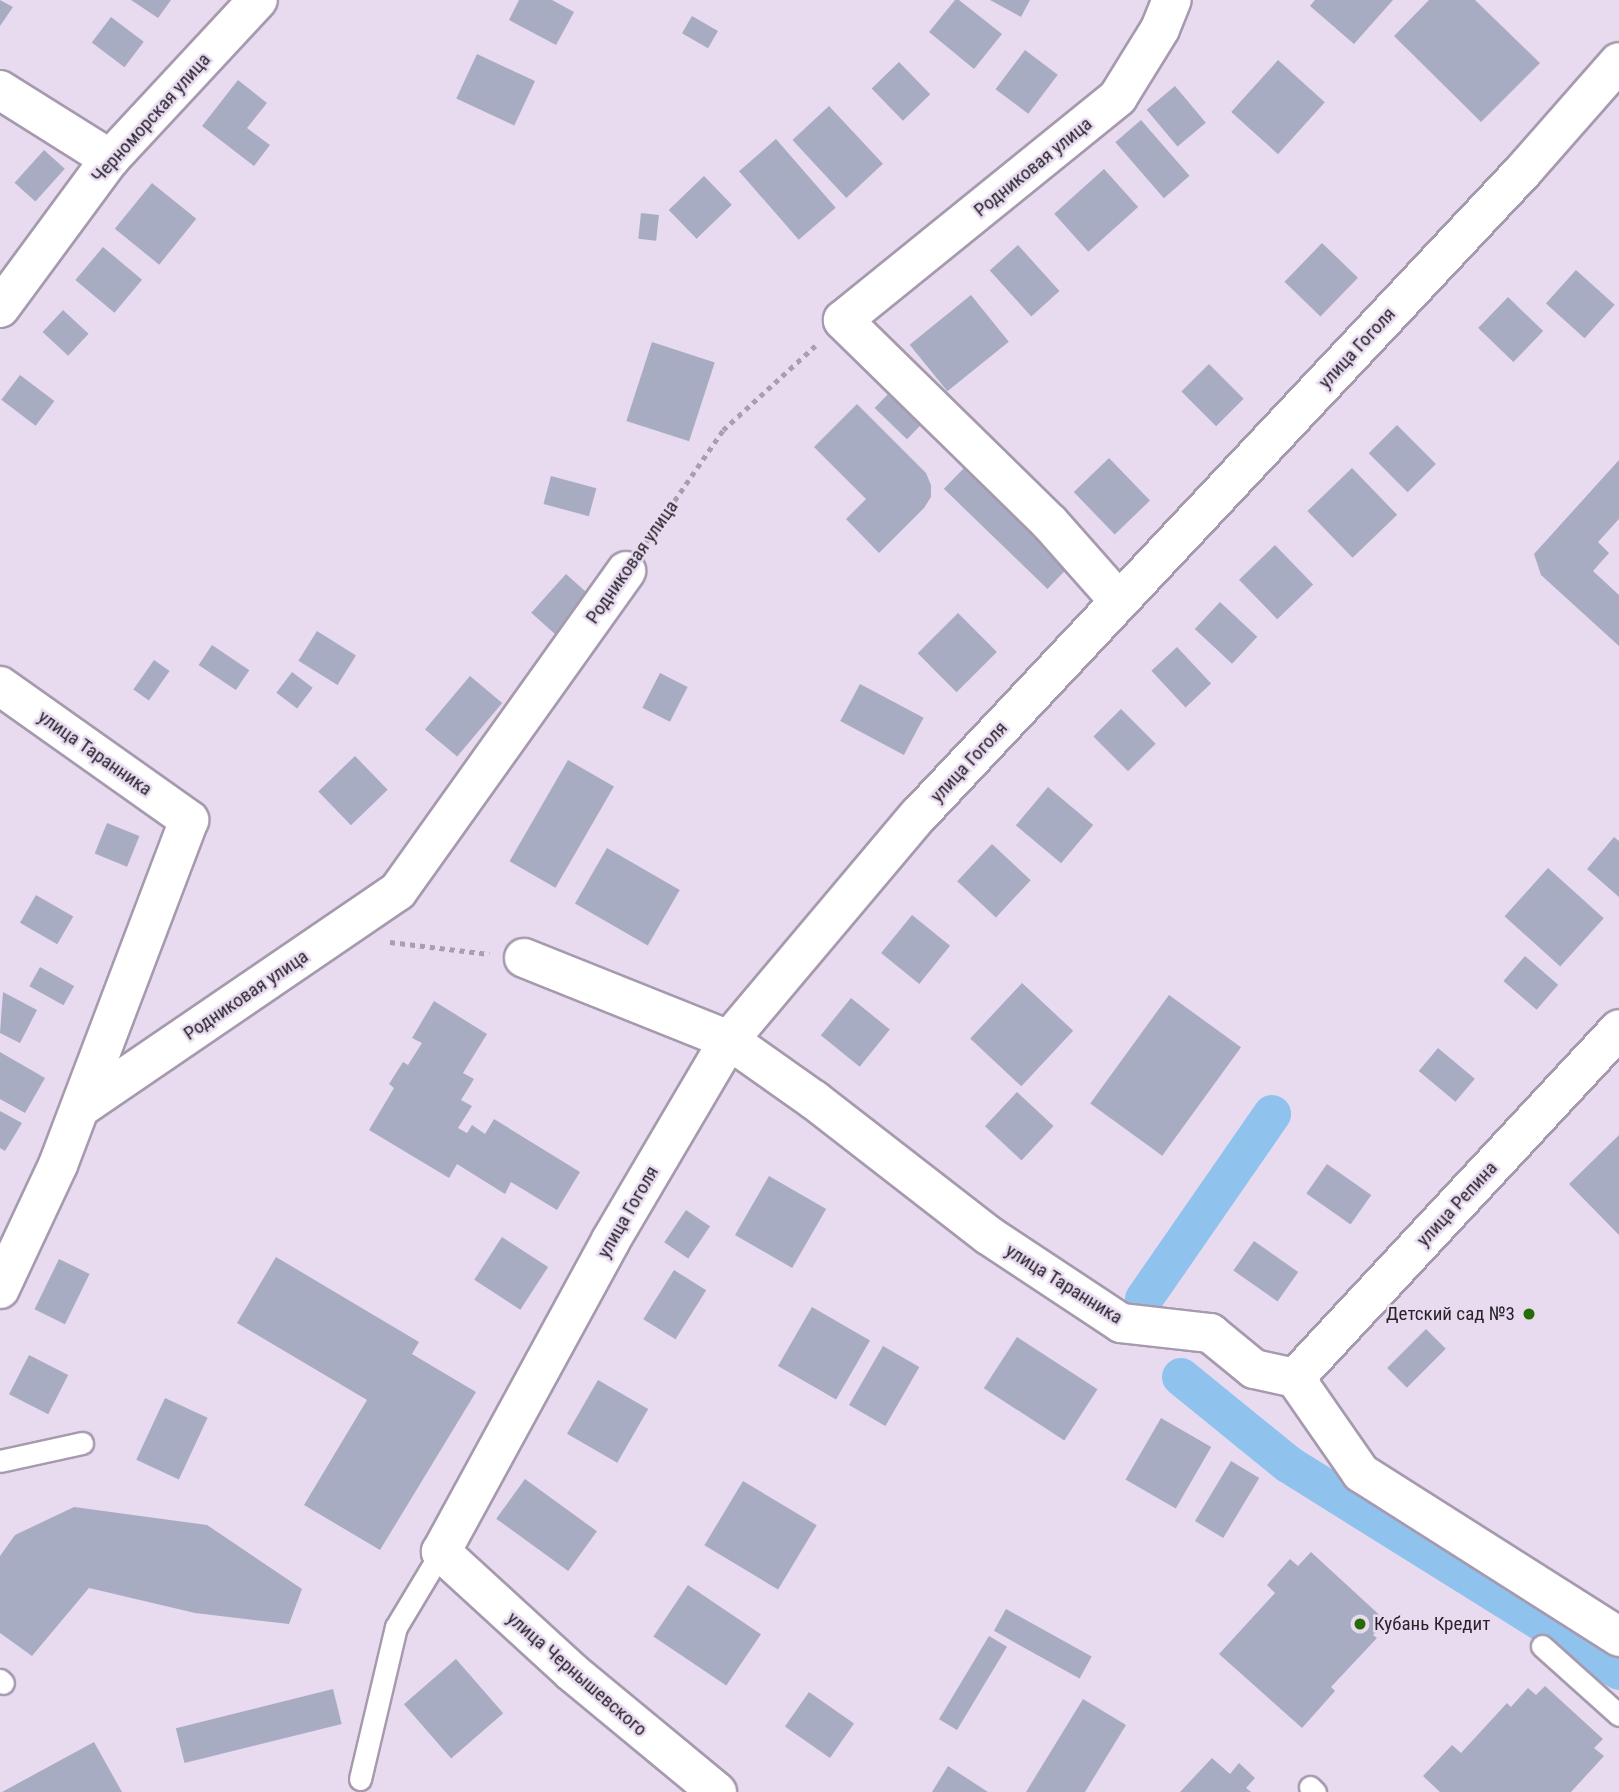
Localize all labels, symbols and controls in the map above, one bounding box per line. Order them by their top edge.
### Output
street label: Черноморская улица [87,48,215,188]
street label: Родниковая улица [969,112,1097,222]
street label: улица Гоголя [1314,303,1400,393]
street label: Родниковая улица [581,496,683,628]
street label: улица Таранника [34,705,156,801]
street label: улица Гоголя [926,717,1012,807]
street label: Родниковая улица [179,945,313,1045]
street label: улица Репина [1412,1157,1502,1251]
street label: улица Гоголя [592,1162,664,1262]
street label: улица Таранника [1001,1239,1127,1329]
place label: Детский сад №3 [1386,1303,1515,1325]
marker: Детский сад №3 [1521,1306,1537,1322]
street label: улица Чернышевского [502,1607,652,1741]
place label: Кубань Кредит [1374,1613,1490,1635]
marker: Кубань Кредит [1352,1616,1368,1632]

